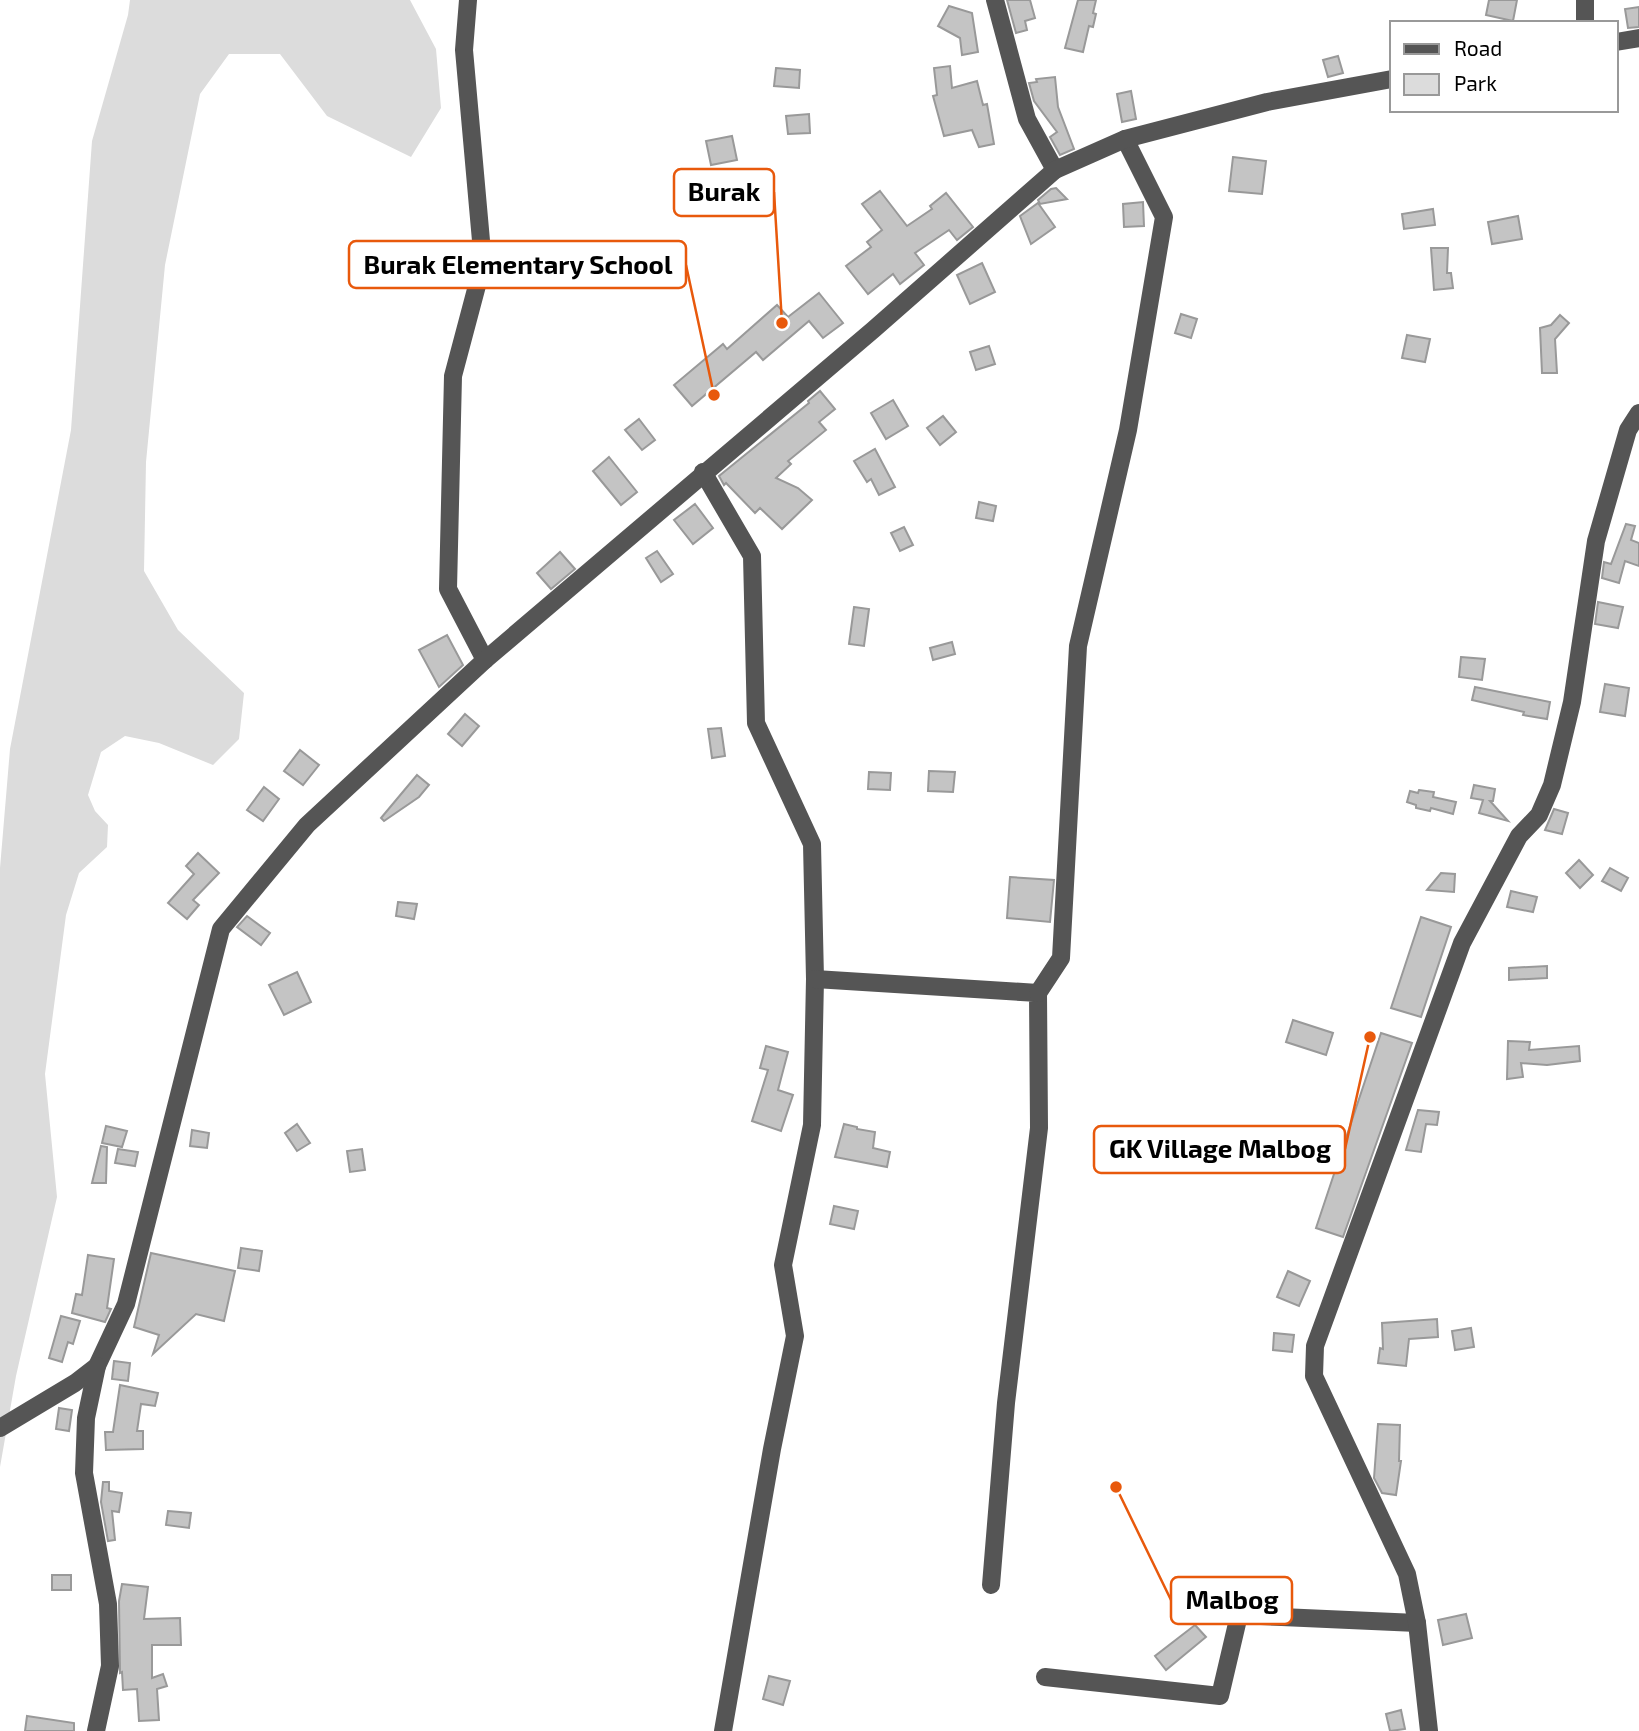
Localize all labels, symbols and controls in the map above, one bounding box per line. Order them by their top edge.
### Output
legend [1390,21,1618,112]
text: Road [1454,35,1502,60]
text: Park [1454,70,1497,95]
callout: Burak [674,169,774,216]
text: Burak [688,175,761,206]
callout: Burak Elementary School [349,241,686,288]
text: Burak Elementary School [364,248,673,280]
callout: GK Village Malbog [1094,1126,1345,1173]
text: GK Village Malbog [1109,1132,1331,1163]
callout: Malbog [1171,1577,1292,1624]
text: Malbog [1185,1583,1279,1614]

